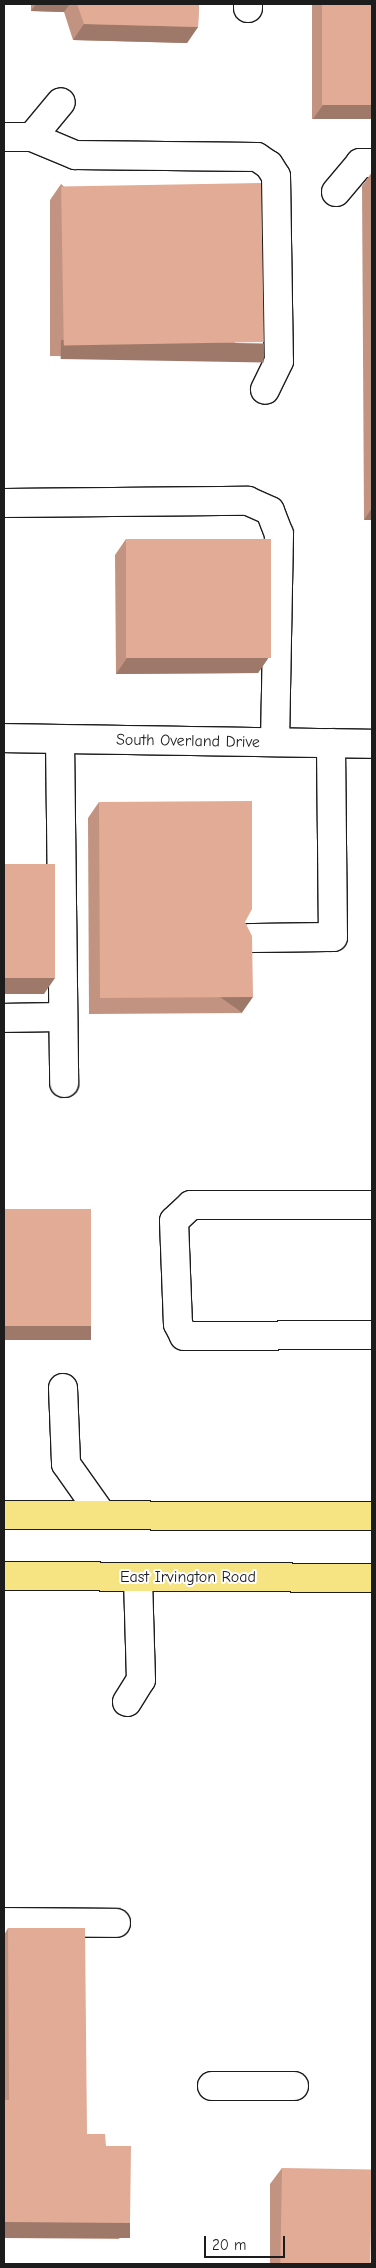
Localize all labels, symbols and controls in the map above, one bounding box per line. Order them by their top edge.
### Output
street label: South Overland Drive [116,730,260,752]
street label: East Irvington Road [120,1567,256,1587]
scale bar [206,2226,287,2258]
text: 20 m [212,2236,246,2254]

